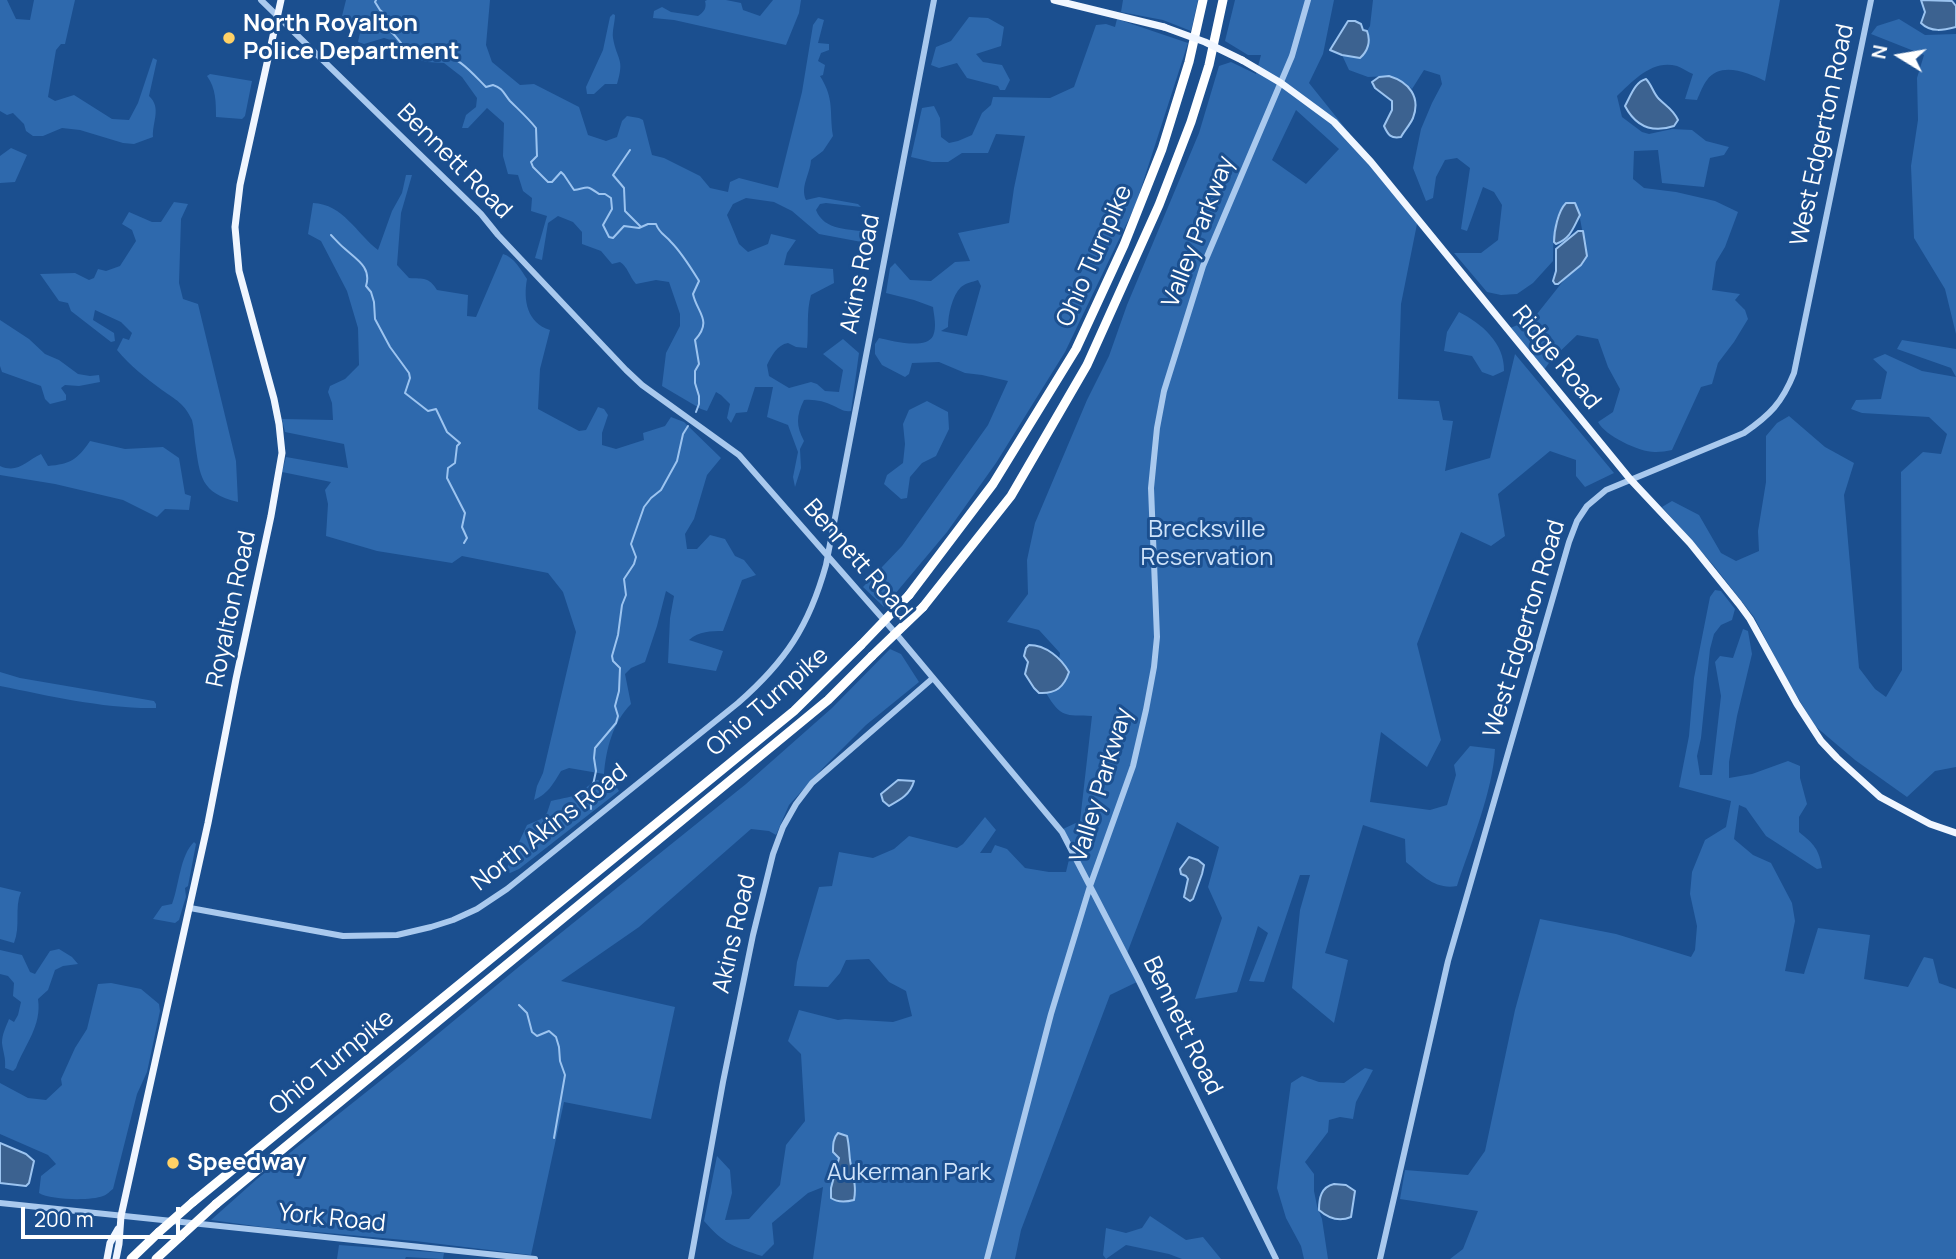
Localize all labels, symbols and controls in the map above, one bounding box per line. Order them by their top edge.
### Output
place label: North Royalton Police Department [243,10,459,66]
street label: West Edgerton Road [1785,21,1861,249]
north arrow [1865,21,1935,91]
marker: North Royalton Police Department [221,30,237,46]
text: N [1865,43,1893,61]
street label: Bennett Road [391,99,517,225]
street label: Valley Parkway [1157,152,1241,312]
street label: Ohio Turnpike [1051,181,1139,331]
street label: Akins Road [835,212,887,336]
street label: Ridge Road [1506,300,1606,416]
street label: Bennett Road [797,494,917,626]
park label: Brecksville Reservation [1141,516,1273,572]
street label: West Edgerton Road [1478,517,1572,741]
street label: Royalton Road [201,528,263,690]
street label: Ohio Turnpike [701,641,835,763]
street label: Valley Parkway [1065,704,1139,866]
street label: North Akins Road [467,758,633,898]
street label: Akins Road [707,872,763,996]
street label: Bennett Road [1136,952,1228,1100]
street label: Ohio Turnpike [264,1004,400,1122]
place label: Speedway [187,1149,306,1177]
marker: Speedway [165,1155,181,1171]
park label: Aukerman Park [827,1159,991,1187]
scale bar [24,1192,184,1236]
street label: York Road [277,1199,387,1239]
text: 200 m [34,1205,94,1233]

